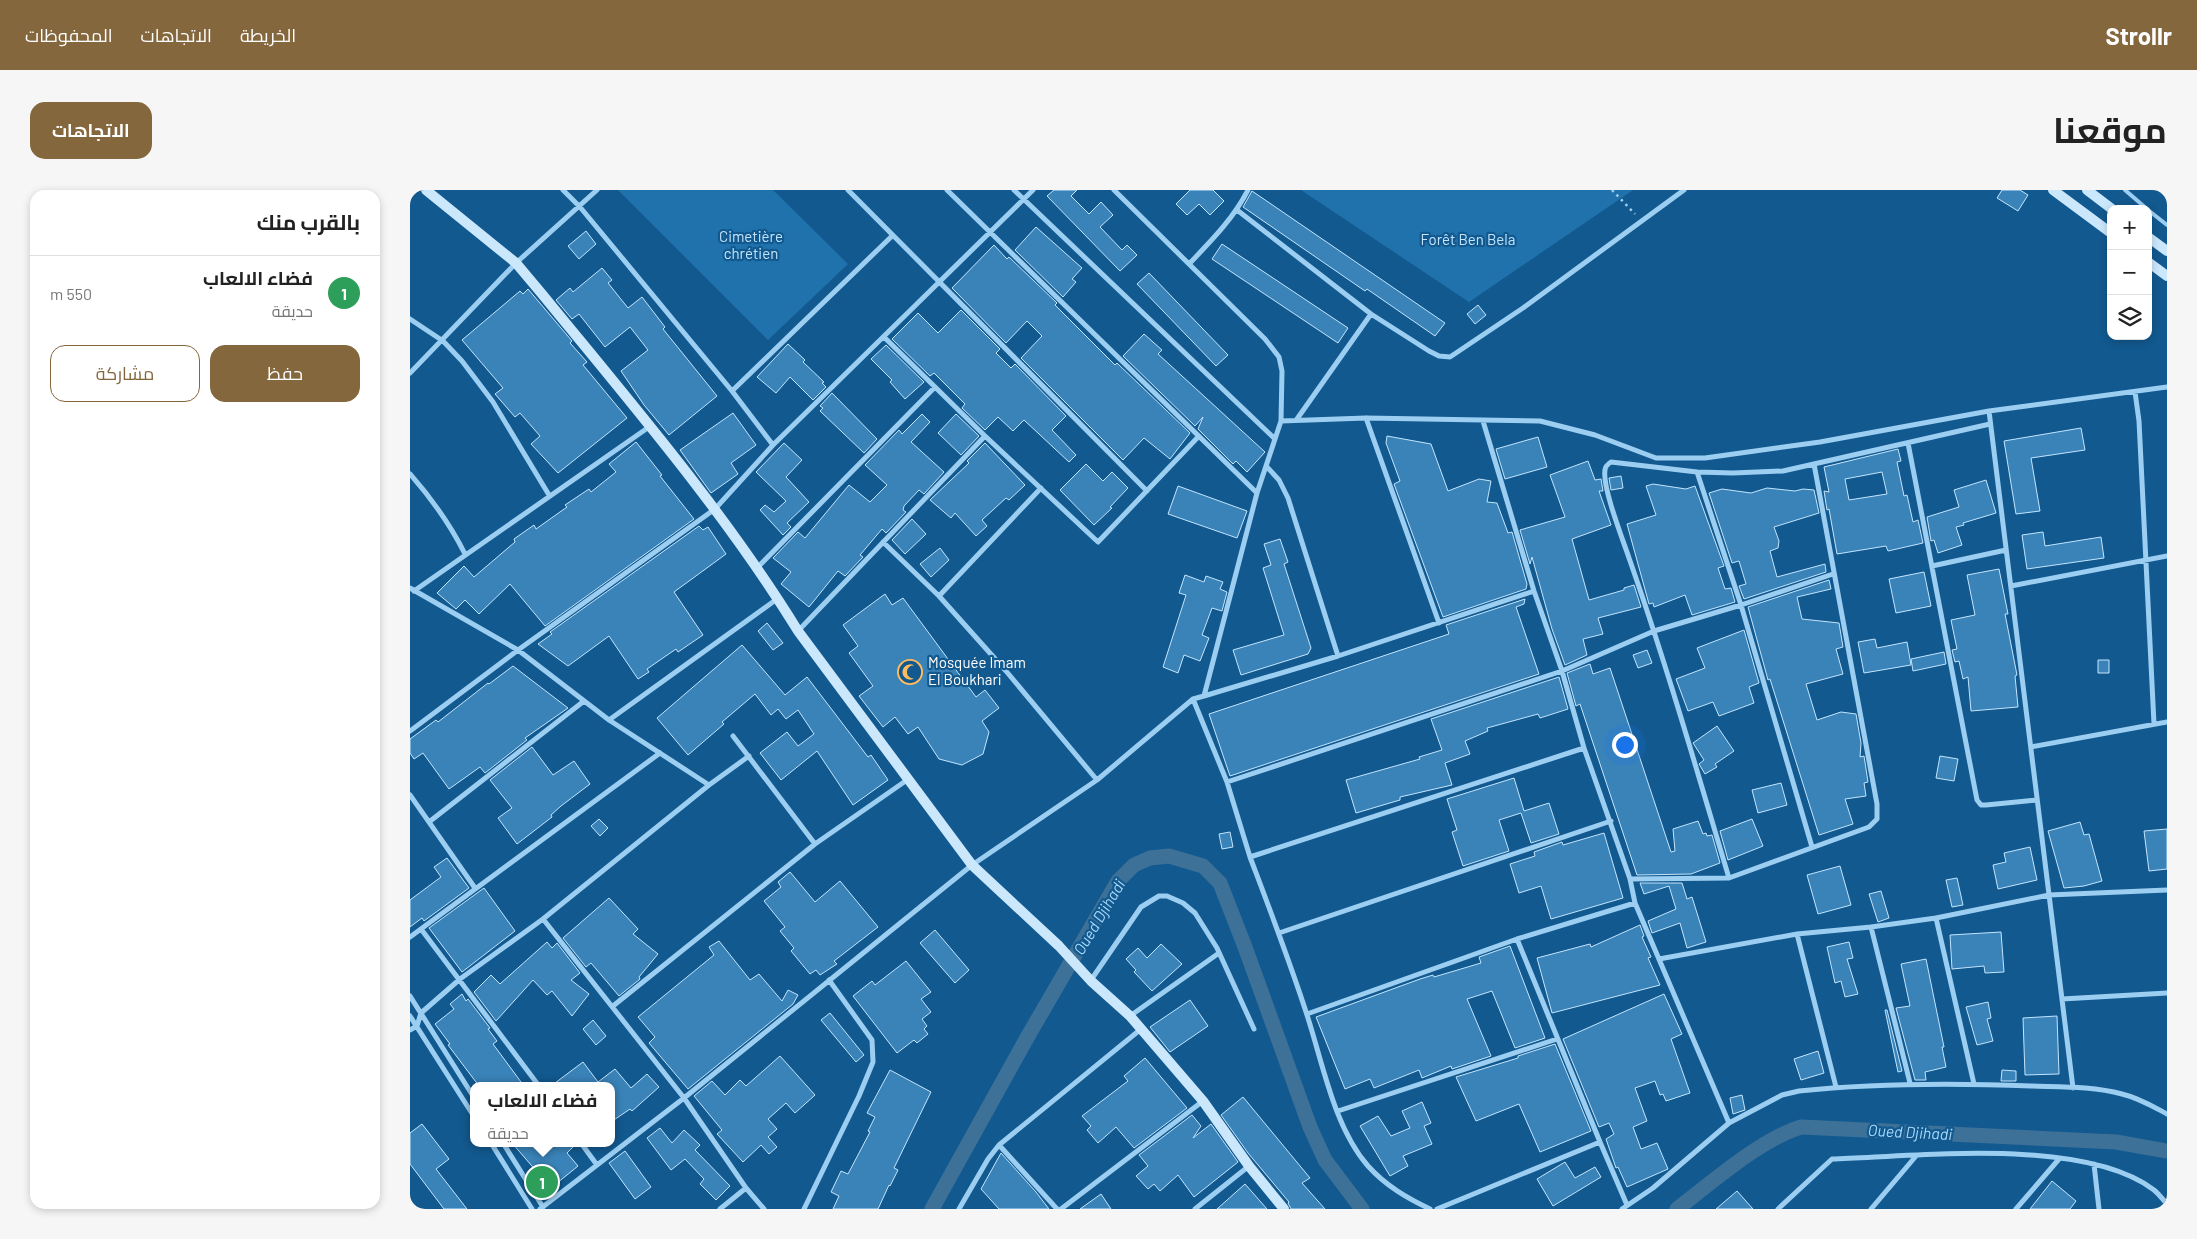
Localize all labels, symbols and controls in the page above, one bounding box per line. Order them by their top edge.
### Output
text: Strollr [2105,21,2172,50]
text: المحفوظات [25,24,113,46]
text: الاتجاهات [141,24,212,46]
text: الخريطة [240,24,296,46]
button: الاتجاهات [30,102,152,159]
text: موقعنا [2053,108,2167,150]
map controls [2107,205,2152,340]
button: + [2107,205,2152,250]
text: بالقرب منك [257,209,360,234]
park label: Cimetière chrétien [719,227,783,262]
park label: Forêt Ben Bela [1421,230,1515,248]
button: − [2107,250,2152,295]
text: فضاء الالعاب [203,266,313,289]
text: 550 m [50,284,92,303]
text: 1 [341,284,347,303]
button: layers [2107,295,2152,340]
text: حديقة [272,301,313,320]
button: مشاركة [50,345,200,402]
button: حفظ [210,345,360,402]
place label: Mosquée Imam El Boukhari [928,653,1026,688]
mosque icon: Mosquée Imam El Boukhari [897,659,923,685]
your location [1612,732,1638,758]
water label: Oued Djihadi [1069,876,1128,958]
popup [470,1082,615,1147]
text: فضاء الالعاب [487,1088,598,1111]
water label: Oued Djihadi [1867,1120,1953,1143]
text: حديقة [487,1123,529,1142]
pin: 1 [526,1163,558,1201]

